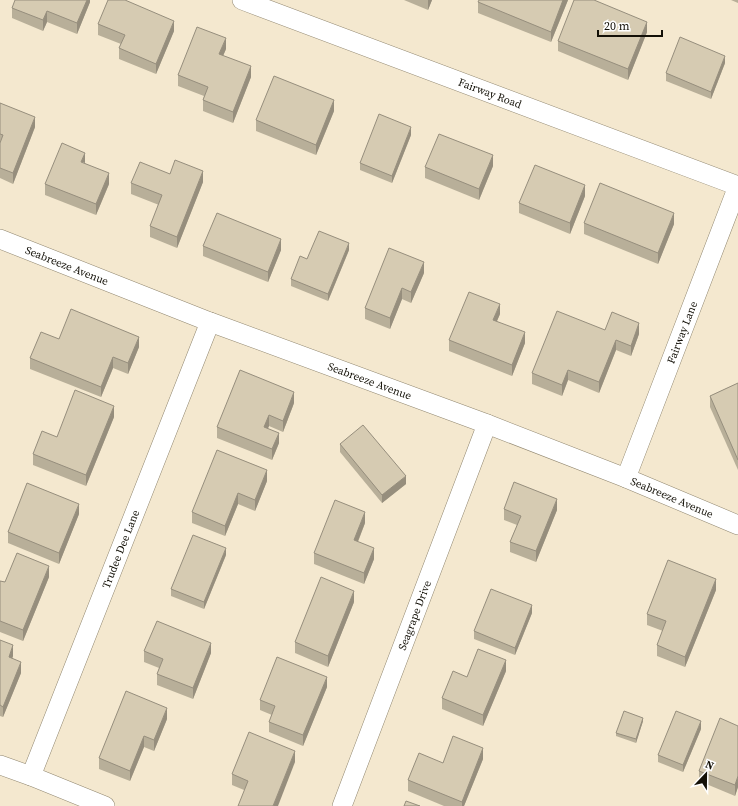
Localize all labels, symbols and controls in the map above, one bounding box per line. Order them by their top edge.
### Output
scale bar [598,12,662,38]
text: 20 m [604,18,630,34]
street label: Fairway Road [456,75,524,112]
street label: Seabreeze Avenue [23,243,111,289]
street label: Fairway Lane [664,299,701,366]
street label: Seabreeze Avenue [326,359,414,404]
street label: Seabreeze Avenue [628,474,716,522]
street label: Trudee Dee Lane [99,507,143,591]
street label: Seagrape Drive [395,578,435,652]
north arrow [686,754,726,794]
text: N [703,757,716,774]

